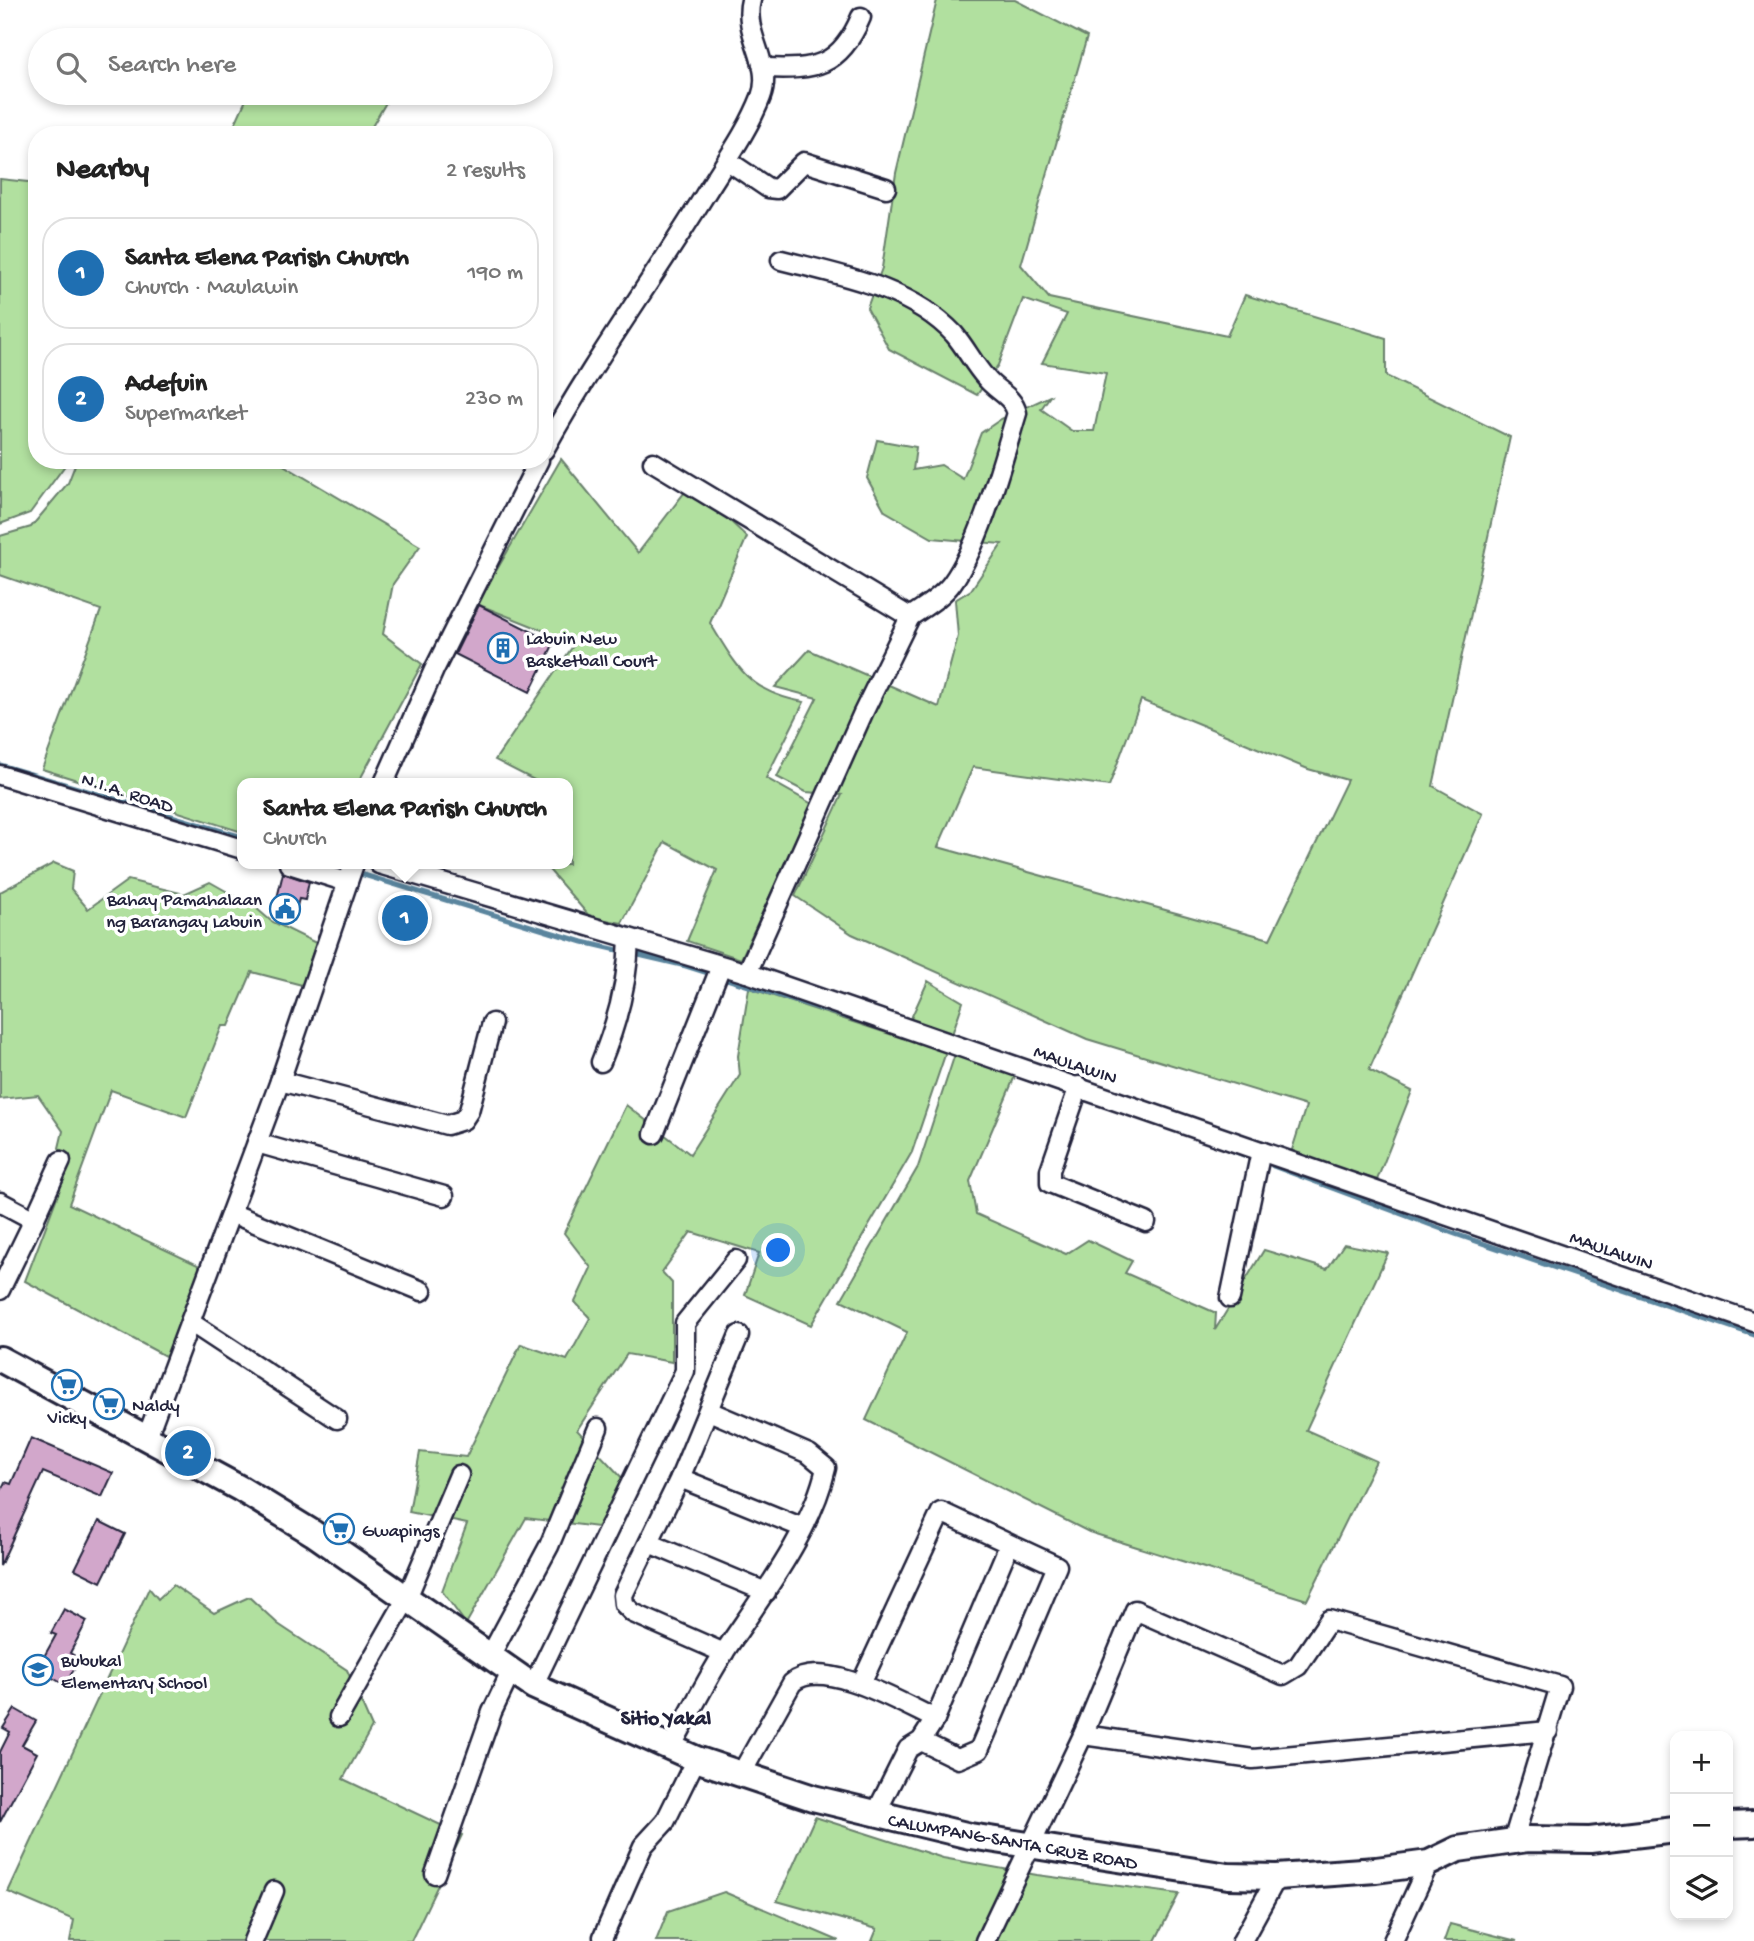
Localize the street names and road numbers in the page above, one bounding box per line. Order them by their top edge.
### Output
street label: N.I.A. ROAD [78,769,176,820]
street label: MAULAWIN [1030,1041,1120,1091]
street label: MAULAWIN [1566,1227,1656,1277]
street label: CALUMPANG-SANTA CRUZ ROAD [886,1810,1140,1877]

